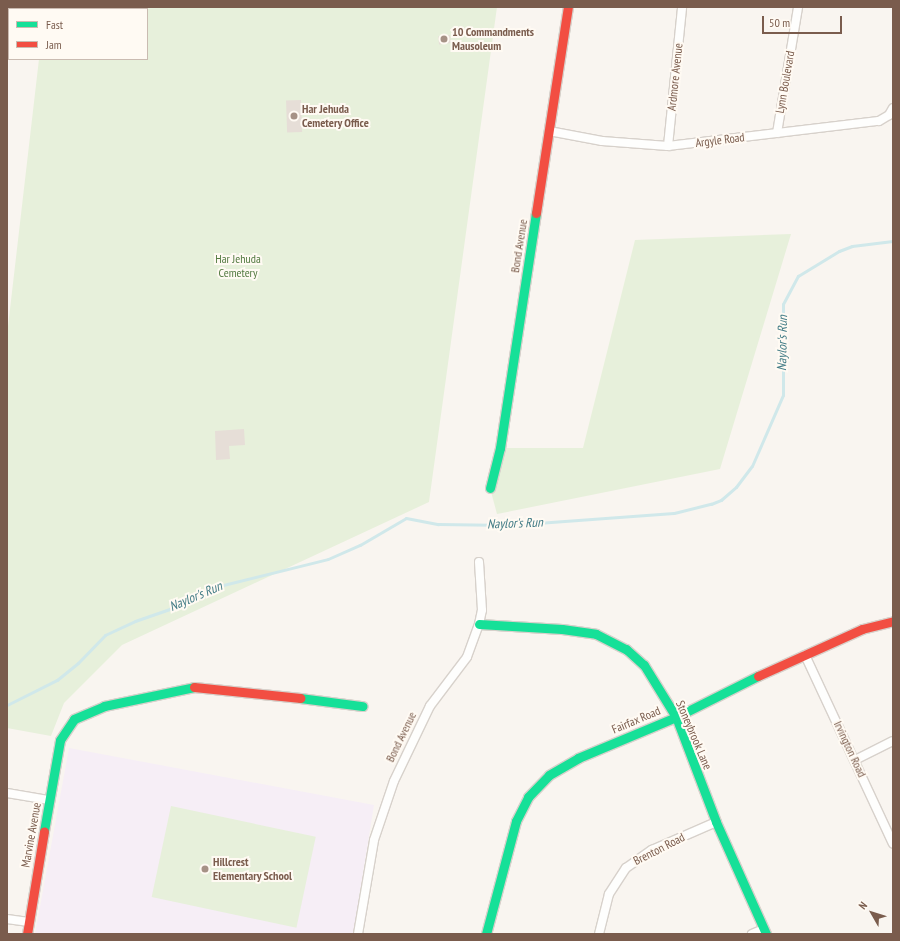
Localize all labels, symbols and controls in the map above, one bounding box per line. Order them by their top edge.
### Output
legend [8,8,148,60]
scale bar [764,8,844,34]
text: 50 m [769,15,790,30]
text: Fast [46,17,63,32]
place label: 10 Commandments Mausoleum [452,25,534,53]
marker: 10 Commandments Mausoleum [439,34,449,44]
text: Jam [46,37,62,52]
street label: Ardmore Avenue [664,42,686,112]
street label: Lynn Boulevard [772,50,798,114]
place label: Har Jehuda Cemetery Office [302,102,369,130]
marker: Har Jehuda Cemetery Office [289,111,299,121]
street label: Argyle Road [695,130,745,150]
street label: Bond Avenue [508,218,530,274]
park label: Har Jehuda Cemetery [215,252,261,280]
water label: Naylor's Run [775,315,791,371]
water label: Naylor's Run [487,515,543,533]
water label: Naylor's Run [167,579,225,615]
street label: Stoneybrook Lane [673,698,715,772]
street label: Fairfax Road [609,703,663,737]
street label: Bond Avenue [383,709,419,765]
street label: Irvington Road [831,719,869,779]
street label: Marvine Avenue [18,801,44,869]
street label: Brenton Road [631,830,687,868]
place label: Hillcrest Elementary School [213,855,292,883]
marker: Hillcrest Elementary School [200,864,210,874]
north arrow [852,893,892,933]
text: N [855,899,870,912]

